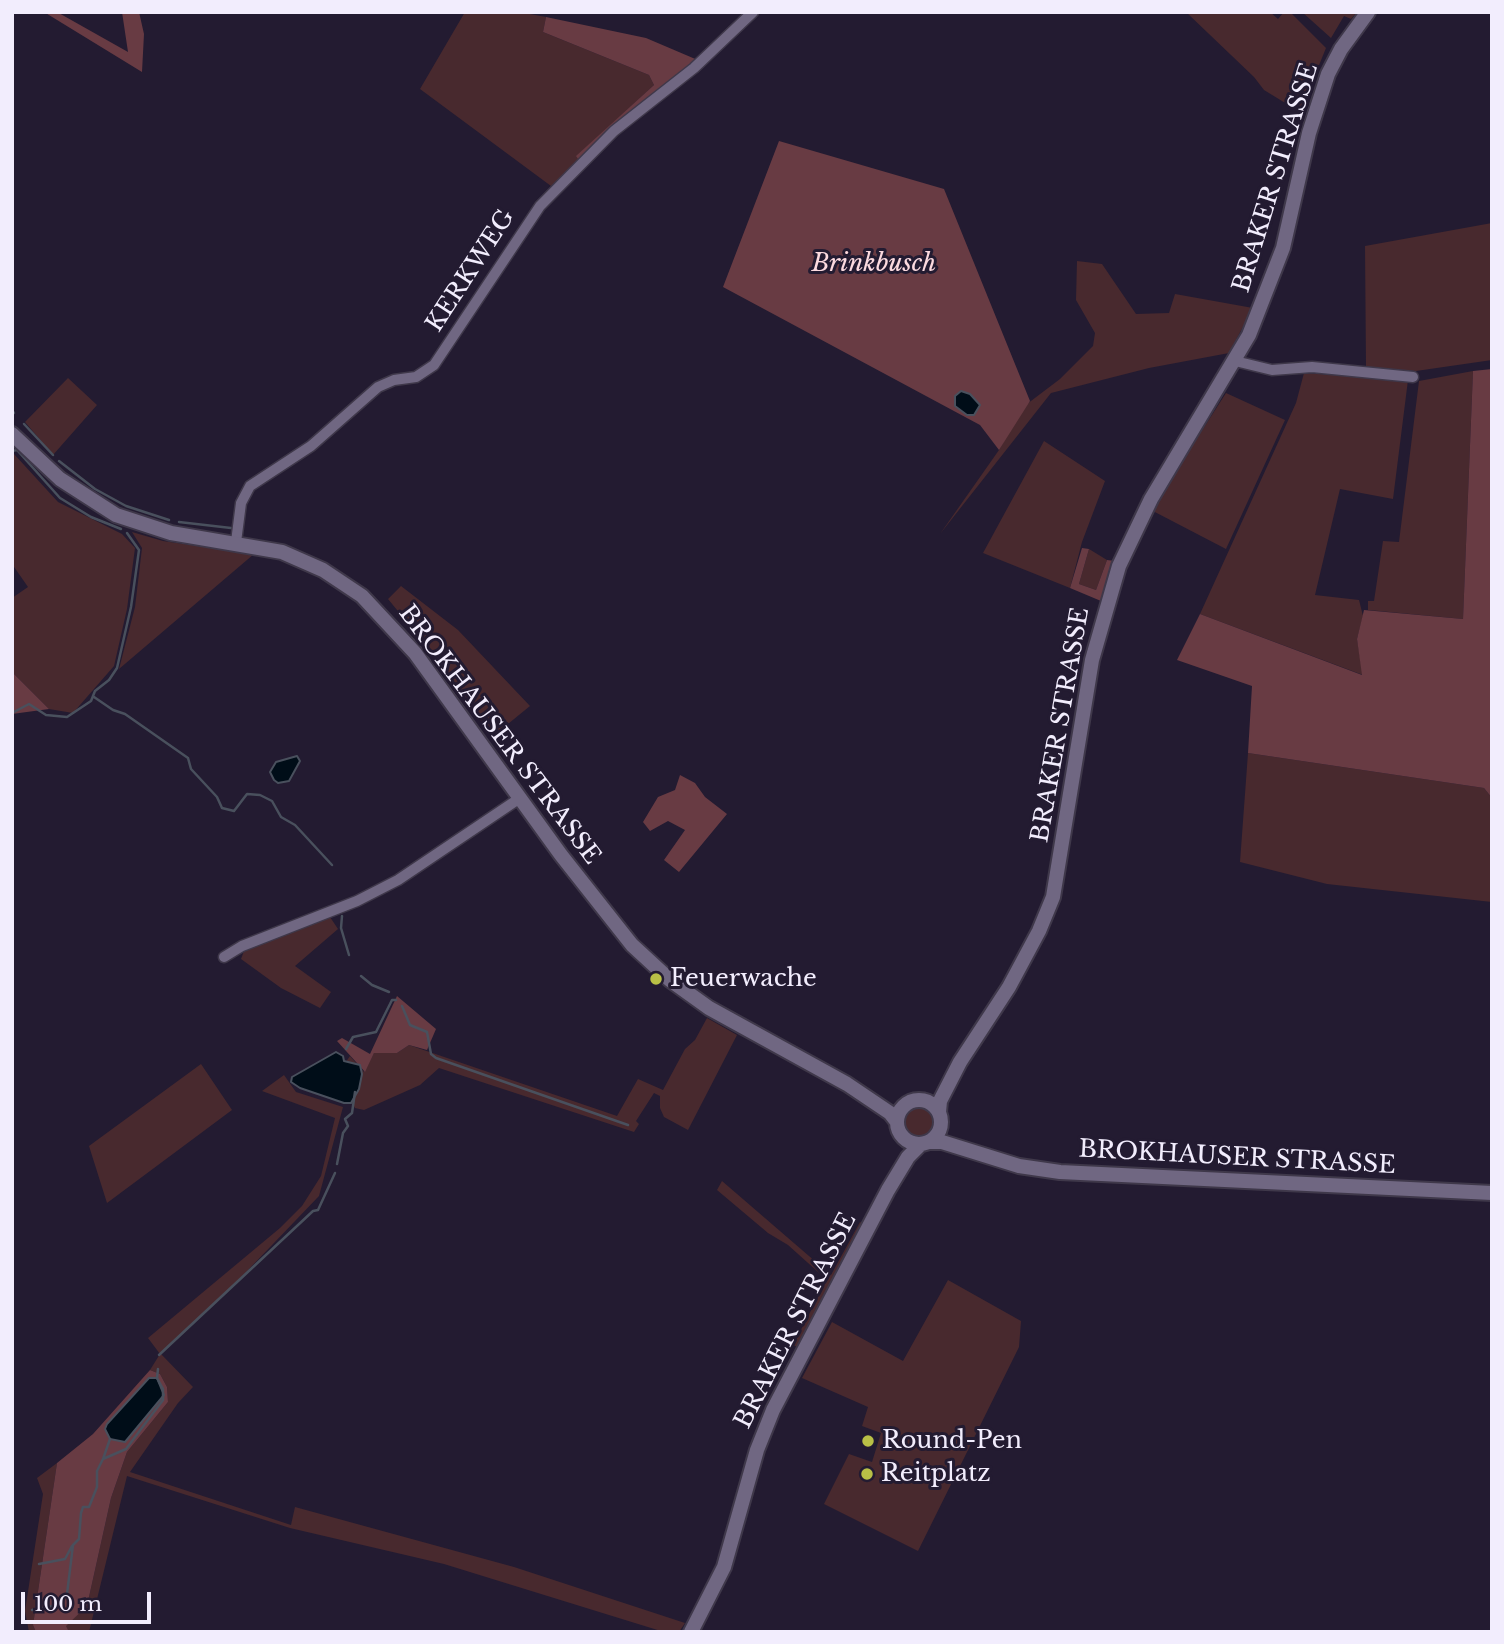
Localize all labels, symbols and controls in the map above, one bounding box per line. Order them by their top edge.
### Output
street label: BRAKER STRASSE [1227,60,1325,296]
street label: KERKWEG [421,204,521,338]
park label: Brinkbusch [812,250,936,278]
street label: BROKHAUSER STRASSE [392,600,606,870]
street label: BRAKER STRASSE [1026,605,1096,845]
place label: Feuerwache [670,965,817,993]
marker: Feuerwache [648,971,664,987]
street label: BROKHAUSER STRASSE [1078,1135,1396,1181]
street label: BRAKER STRASSE [729,1208,863,1434]
place label: Round-Pen [882,1427,1022,1455]
marker: Round-Pen [860,1433,876,1449]
place label: Reitplatz [881,1460,991,1488]
marker: Reitplatz [859,1466,875,1482]
scale bar [24,1578,154,1622]
text: 100 m [34,1591,102,1617]

